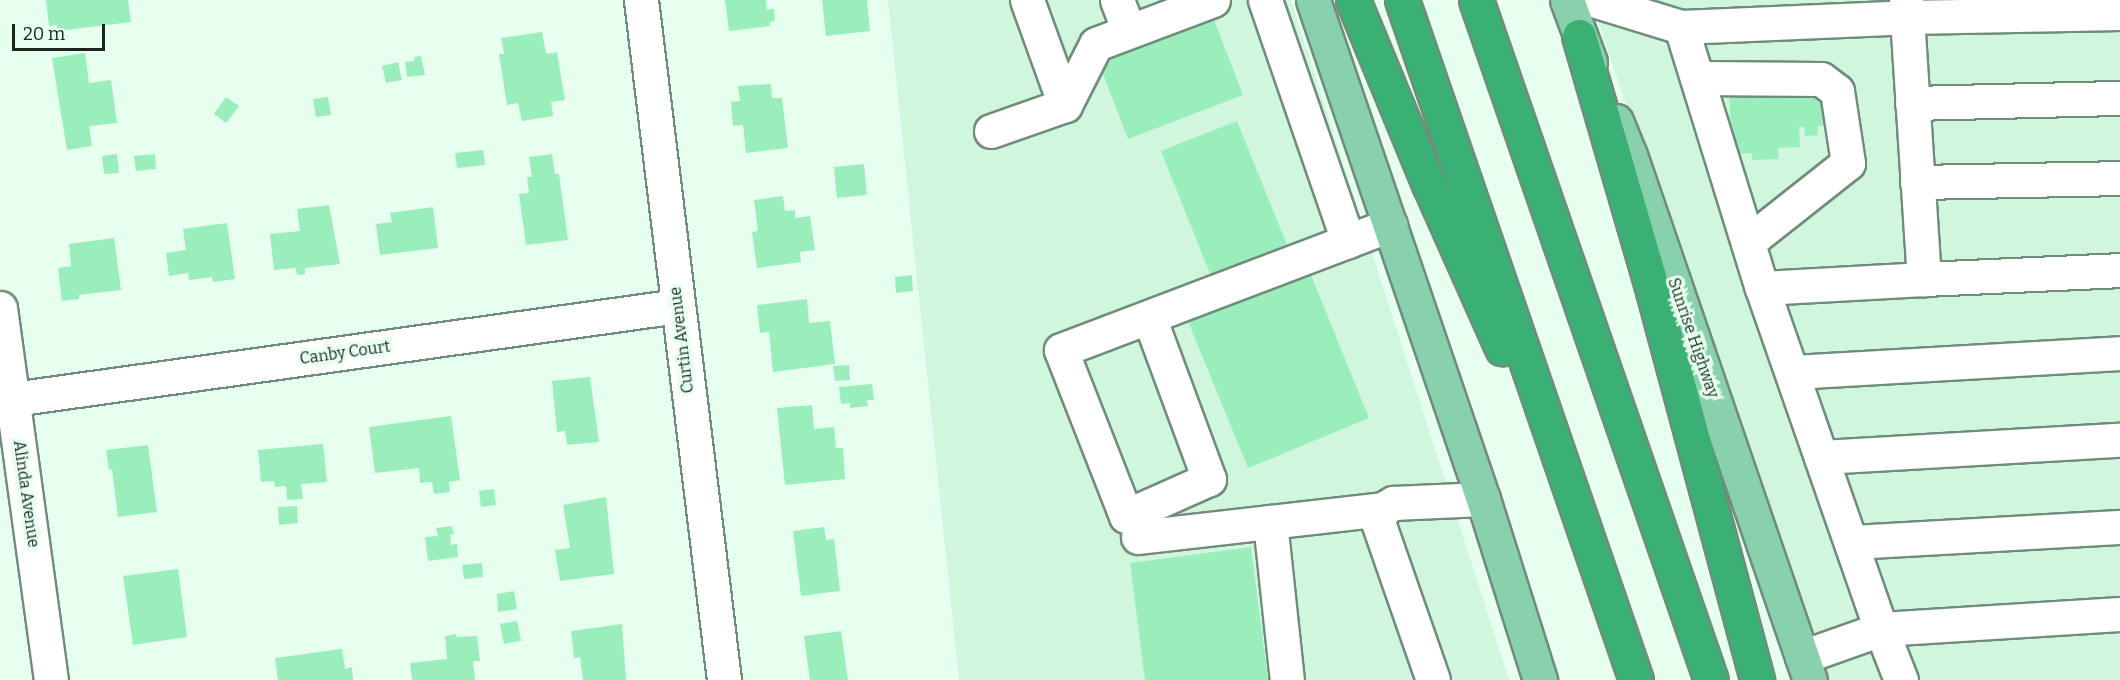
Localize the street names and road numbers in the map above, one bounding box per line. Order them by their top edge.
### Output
street label: Sunrise Highway [1663,275,1723,401]
street label: Curtin Avenue [666,286,698,394]
street label: Canby Court [298,337,392,369]
street label: Alinda Avenue [9,439,43,549]

